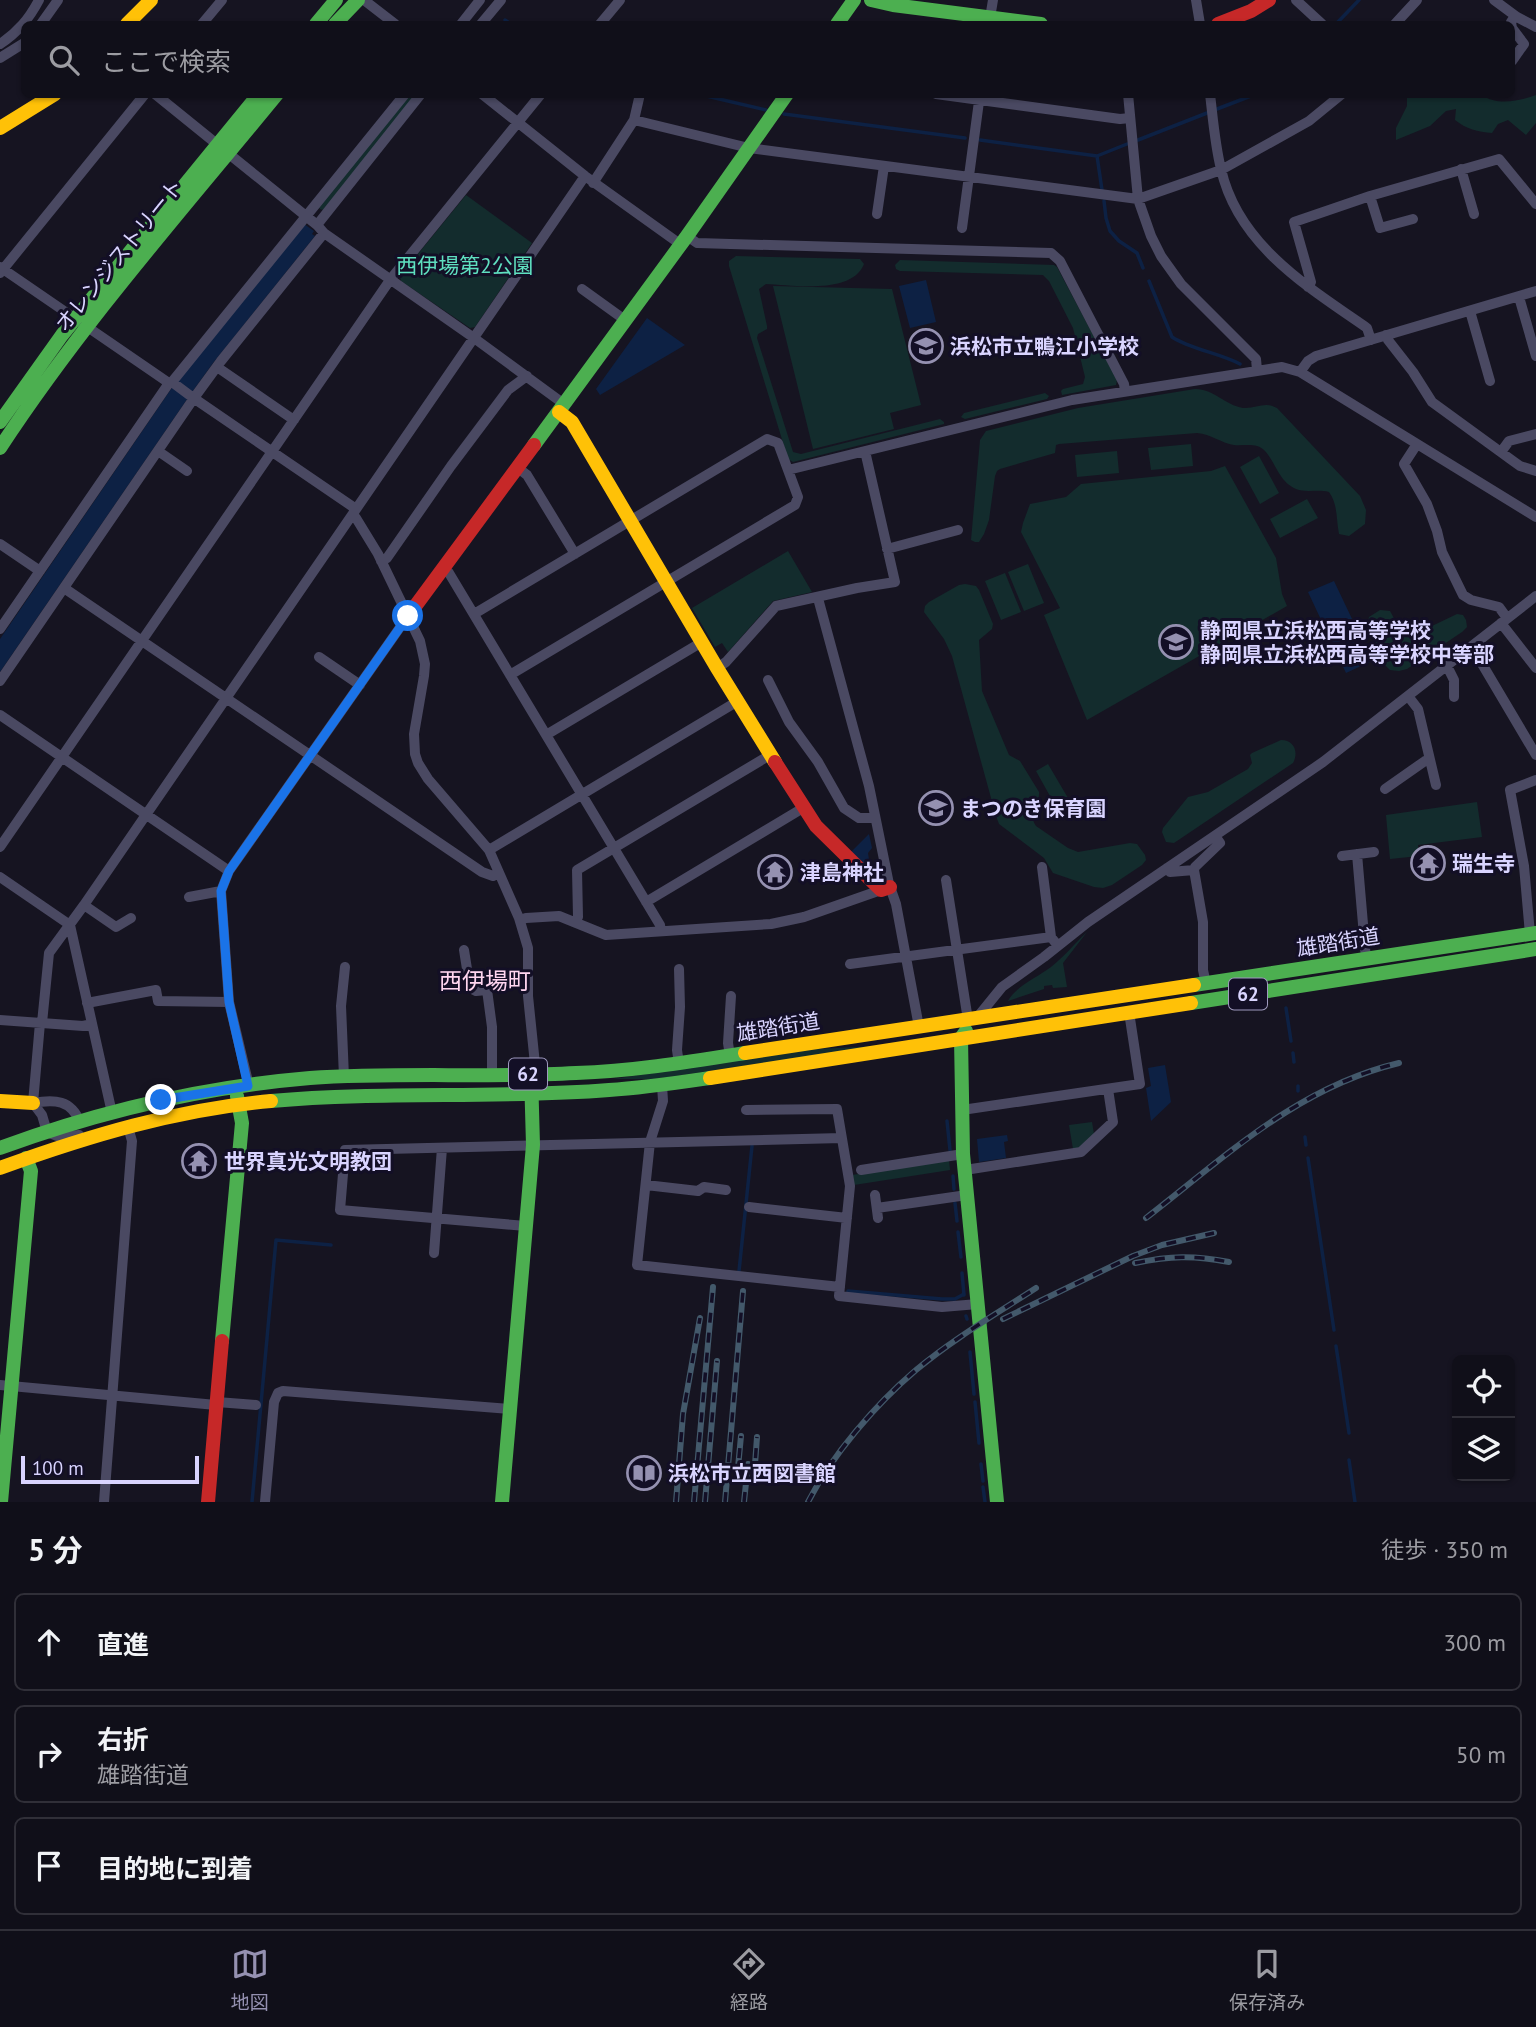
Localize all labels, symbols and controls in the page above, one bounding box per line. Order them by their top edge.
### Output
search box [21,21,1515,98]
icon: search [45,41,83,79]
text: ここで検索 [101,45,231,78]
street label: オレンジストリート [49,173,189,337]
park label: 西伊場第2公園 [396,252,534,279]
school or university icon: 浜松市立鴨江小学校 [907,327,945,365]
place label: 浜松市立鴨江小学校 [950,333,1139,360]
route start [392,600,423,631]
place label: 静岡県立浜松西高等学校 静岡県立浜松西高等学校中等部 [1200,617,1494,668]
school or university icon: 静岡県立浜松西高等学校 静岡県立浜松西高等学校中等部 [1157,623,1195,661]
school or university icon: まつのき保育園 [917,789,955,827]
place label: まつのき保育園 [960,795,1106,822]
temple icon: 瑞生寺 [1409,844,1447,882]
place label: 瑞生寺 [1452,850,1515,877]
temple icon: 津島神社 [756,853,794,891]
place label: 津島神社 [800,859,884,886]
street label: 雄踏街道 [1294,922,1382,962]
district label: 西伊場町 [439,966,531,995]
road number: 62 [1229,978,1267,1010]
street label: 雄踏街道 [734,1007,822,1047]
road number: 62 [509,1058,547,1090]
route end [145,1084,176,1115]
temple icon: 世界真光文明教団 [180,1142,218,1180]
place label: 世界真光文明教団 [224,1148,392,1175]
map controls [1452,1355,1515,1481]
button: locate [1452,1355,1515,1418]
button: layers [1452,1418,1515,1481]
scale bar [21,1453,200,1485]
library icon: 浜松市立西図書館 [625,1454,663,1492]
text: 100 m [32,1456,84,1480]
place label: 浜松市立西図書館 [668,1460,836,1487]
text: 5 分 [28,1530,83,1569]
text: 徒歩 · 350 m [1381,1535,1508,1564]
icon: ahead [30,1623,68,1661]
text: 直進 [97,1628,149,1661]
text: 300 m [1444,1628,1506,1657]
text: 右折 [97,1723,149,1756]
icon: right [30,1735,68,1773]
text: 50 m [1456,1740,1506,1769]
text: 雄踏街道 [97,1760,189,1789]
icon: arrive [30,1847,68,1885]
text: 目的地に到着 [97,1852,253,1885]
tab: 地図 [231,1945,269,2014]
tab: 経路 [730,1945,768,2014]
tab: 保存済み [1229,1945,1305,2014]

